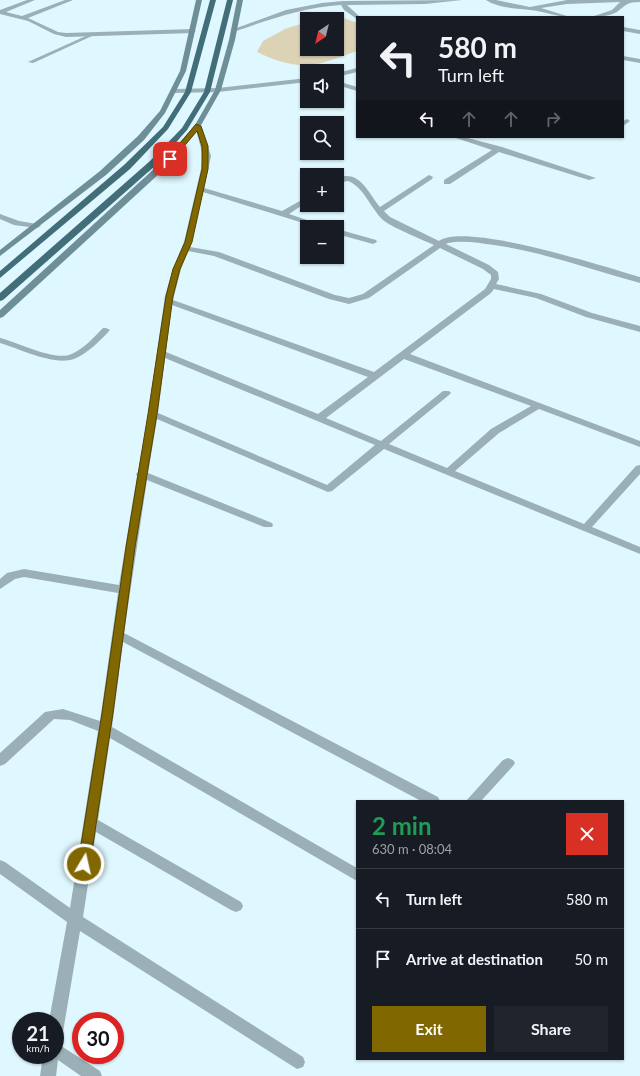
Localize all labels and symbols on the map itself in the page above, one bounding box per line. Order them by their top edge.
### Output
north arrow [300,12,344,56]
pin [153,142,187,176]
position arrow [63,843,105,885]
speed limit sign: 30 [72,1012,124,1064]

